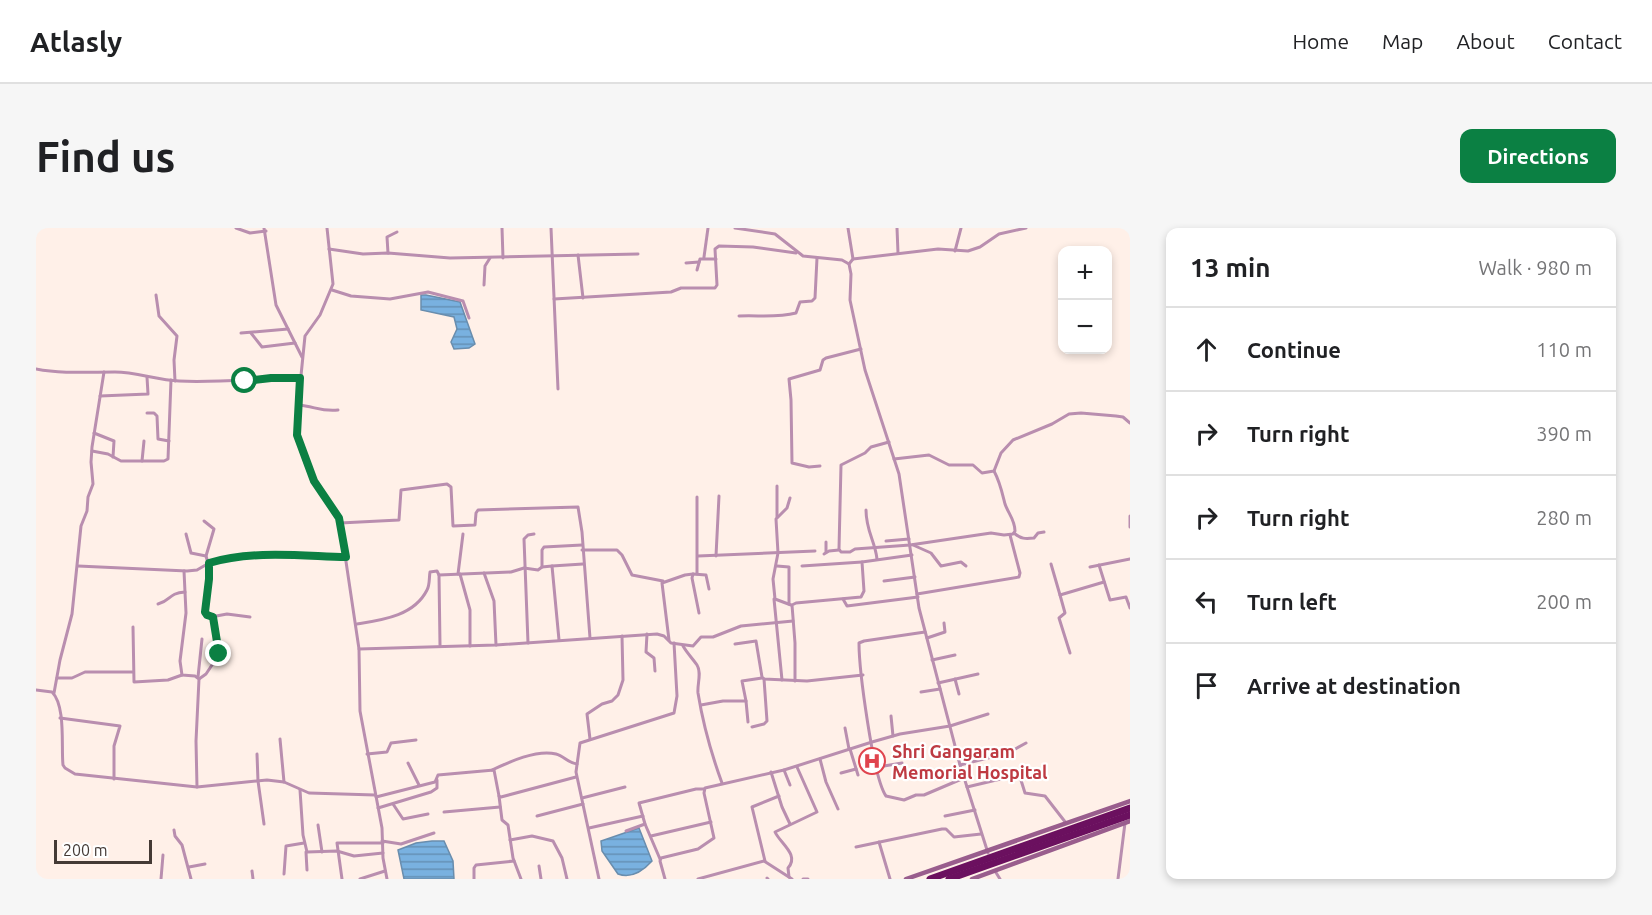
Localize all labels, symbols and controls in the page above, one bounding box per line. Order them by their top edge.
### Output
text: Atlasly [30,26,122,57]
text: Home [1292,29,1349,53]
text: Map [1382,29,1423,53]
text: About [1456,29,1515,53]
text: Contact [1548,29,1622,53]
button: Directions [1460,129,1616,183]
text: Find us [36,133,175,180]
map controls [1058,246,1112,354]
button: + [1058,246,1112,300]
text: 13 min [1190,253,1270,282]
text: Walk · 980 m [1479,256,1592,279]
button: − [1058,300,1112,354]
icon: ahead [1190,333,1223,366]
text: Continue [1247,337,1341,362]
text: 110 m [1536,338,1592,361]
route start [231,367,257,393]
icon: right [1190,417,1223,450]
text: Turn right [1247,421,1349,446]
text: 390 m [1536,422,1592,445]
icon: right [1190,501,1223,534]
text: Turn right [1247,505,1349,530]
text: 280 m [1536,506,1592,529]
icon: left [1190,585,1223,618]
text: Turn left [1247,589,1337,614]
text: 200 m [1536,590,1592,613]
route end [205,640,231,666]
icon: arrive [1190,669,1223,702]
text: Arrive at destination [1247,673,1461,698]
place label: Shri Gangaram Memorial Hospital [892,741,1048,782]
hospital icon: Shri Gangaram Memorial Hospital [857,746,887,776]
scale bar [54,837,152,864]
text: 200 m [63,841,108,859]

